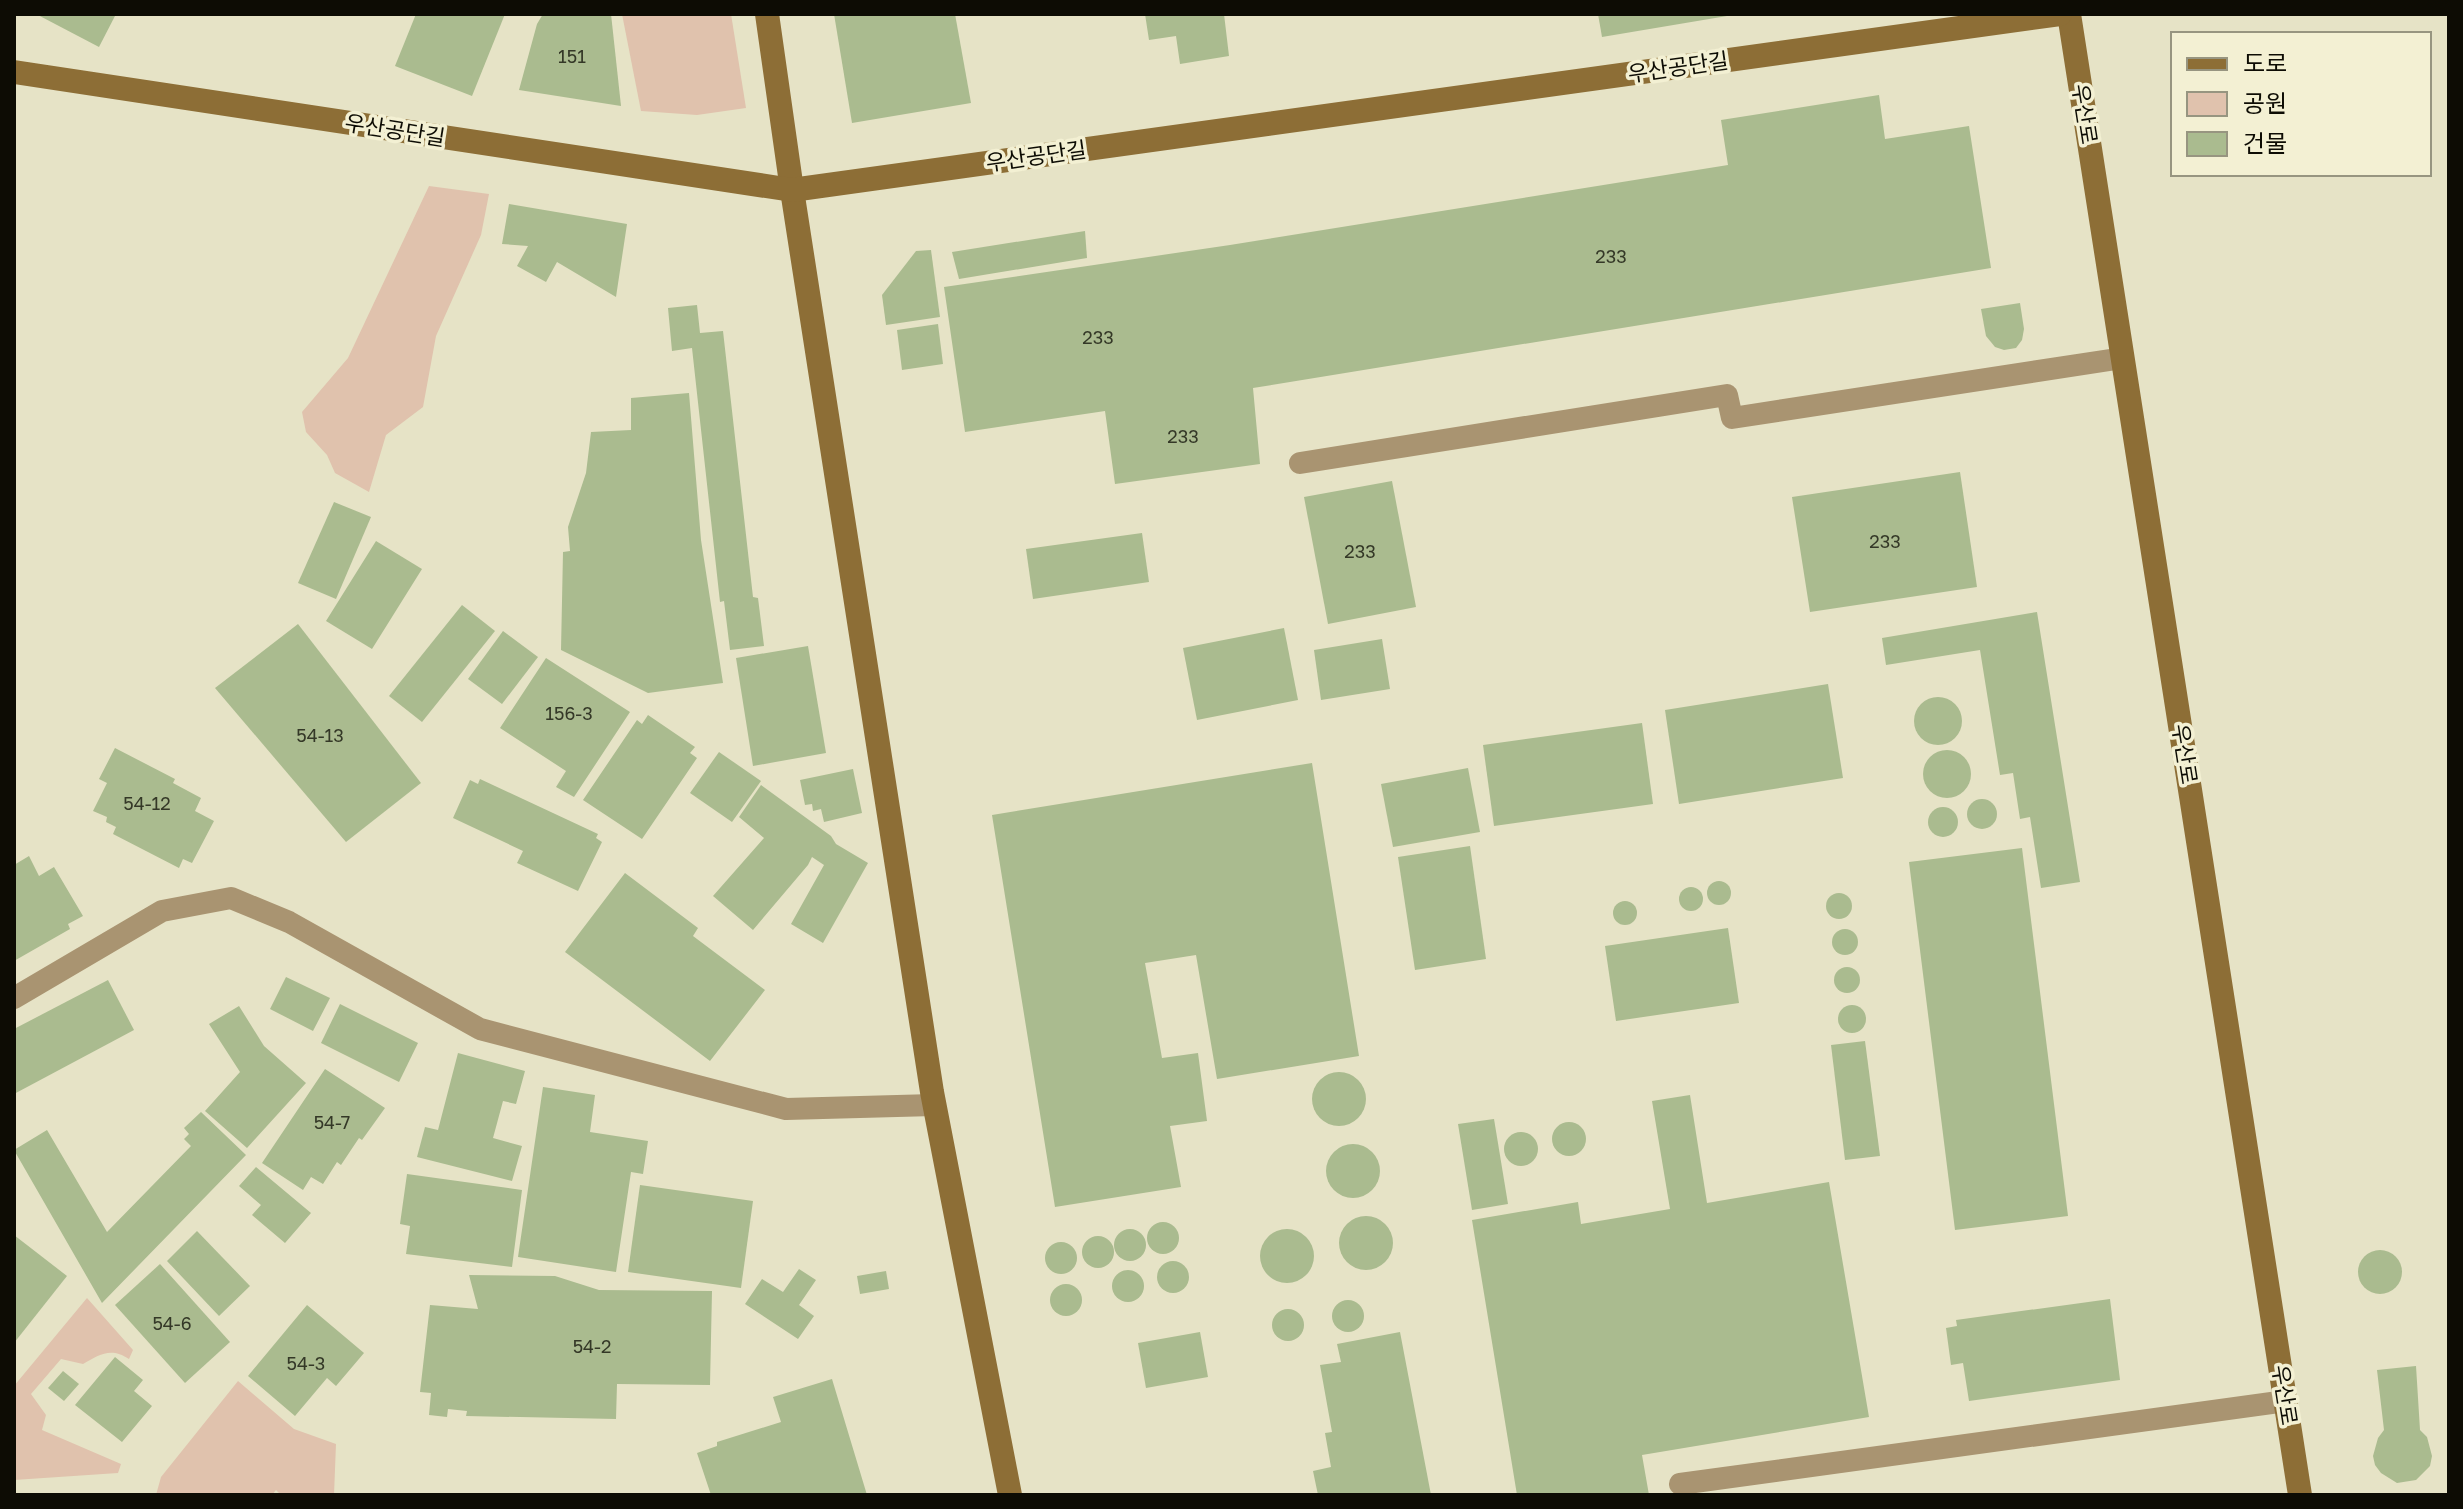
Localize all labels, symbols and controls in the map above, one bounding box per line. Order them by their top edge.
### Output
legend [2171,32,2431,176]
house number: 151 [558,45,586,67]
street label: 우산공단길 [1626,46,1730,87]
text: 도로 [2243,48,2287,77]
street label: 우산로 [2067,82,2104,146]
text: 공원 [2243,88,2287,117]
street label: 우산공단길 [343,108,447,151]
text: 건물 [2243,128,2287,157]
street label: 우산공단길 [984,135,1088,176]
house number: 233 [1595,245,1627,267]
house number: 233 [1082,326,1114,348]
house number: 233 [1167,425,1199,447]
house number: 233 [1869,530,1901,552]
house number: 233 [1344,540,1376,562]
house number: 156-3 [545,702,593,724]
street label: 우산로 [2167,722,2204,786]
house number: 54-13 [296,724,344,746]
house number: 54-12 [123,792,171,814]
house number: 54-7 [314,1111,350,1133]
house number: 54-6 [152,1312,192,1334]
house number: 54-2 [573,1335,611,1357]
house number: 54-3 [287,1352,325,1374]
street label: 우산로 [2267,1363,2304,1427]

